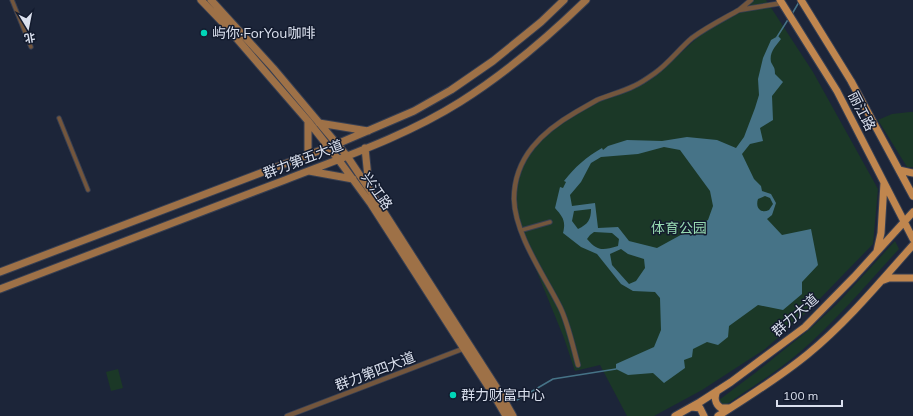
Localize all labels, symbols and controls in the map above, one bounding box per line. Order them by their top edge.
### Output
north arrow [8,8,48,48]
place label: 屿你·ForYou咖啡 [212,24,315,42]
marker: 屿你·ForYou咖啡 [199,28,209,38]
text: 北 [23,30,36,46]
street label: 丽江路 [844,88,880,134]
street label: 群力第五大道 [261,136,345,182]
street label: 兴江路 [358,169,396,213]
park label: 体育公园 [651,219,707,237]
street label: 群力大道 [768,290,822,340]
street label: 群力第四大道 [333,348,417,394]
scale bar [777,382,842,408]
place label: 群力财富中心 [461,386,545,404]
text: 100 m [783,388,818,403]
marker: 群力财富中心 [448,390,458,400]

